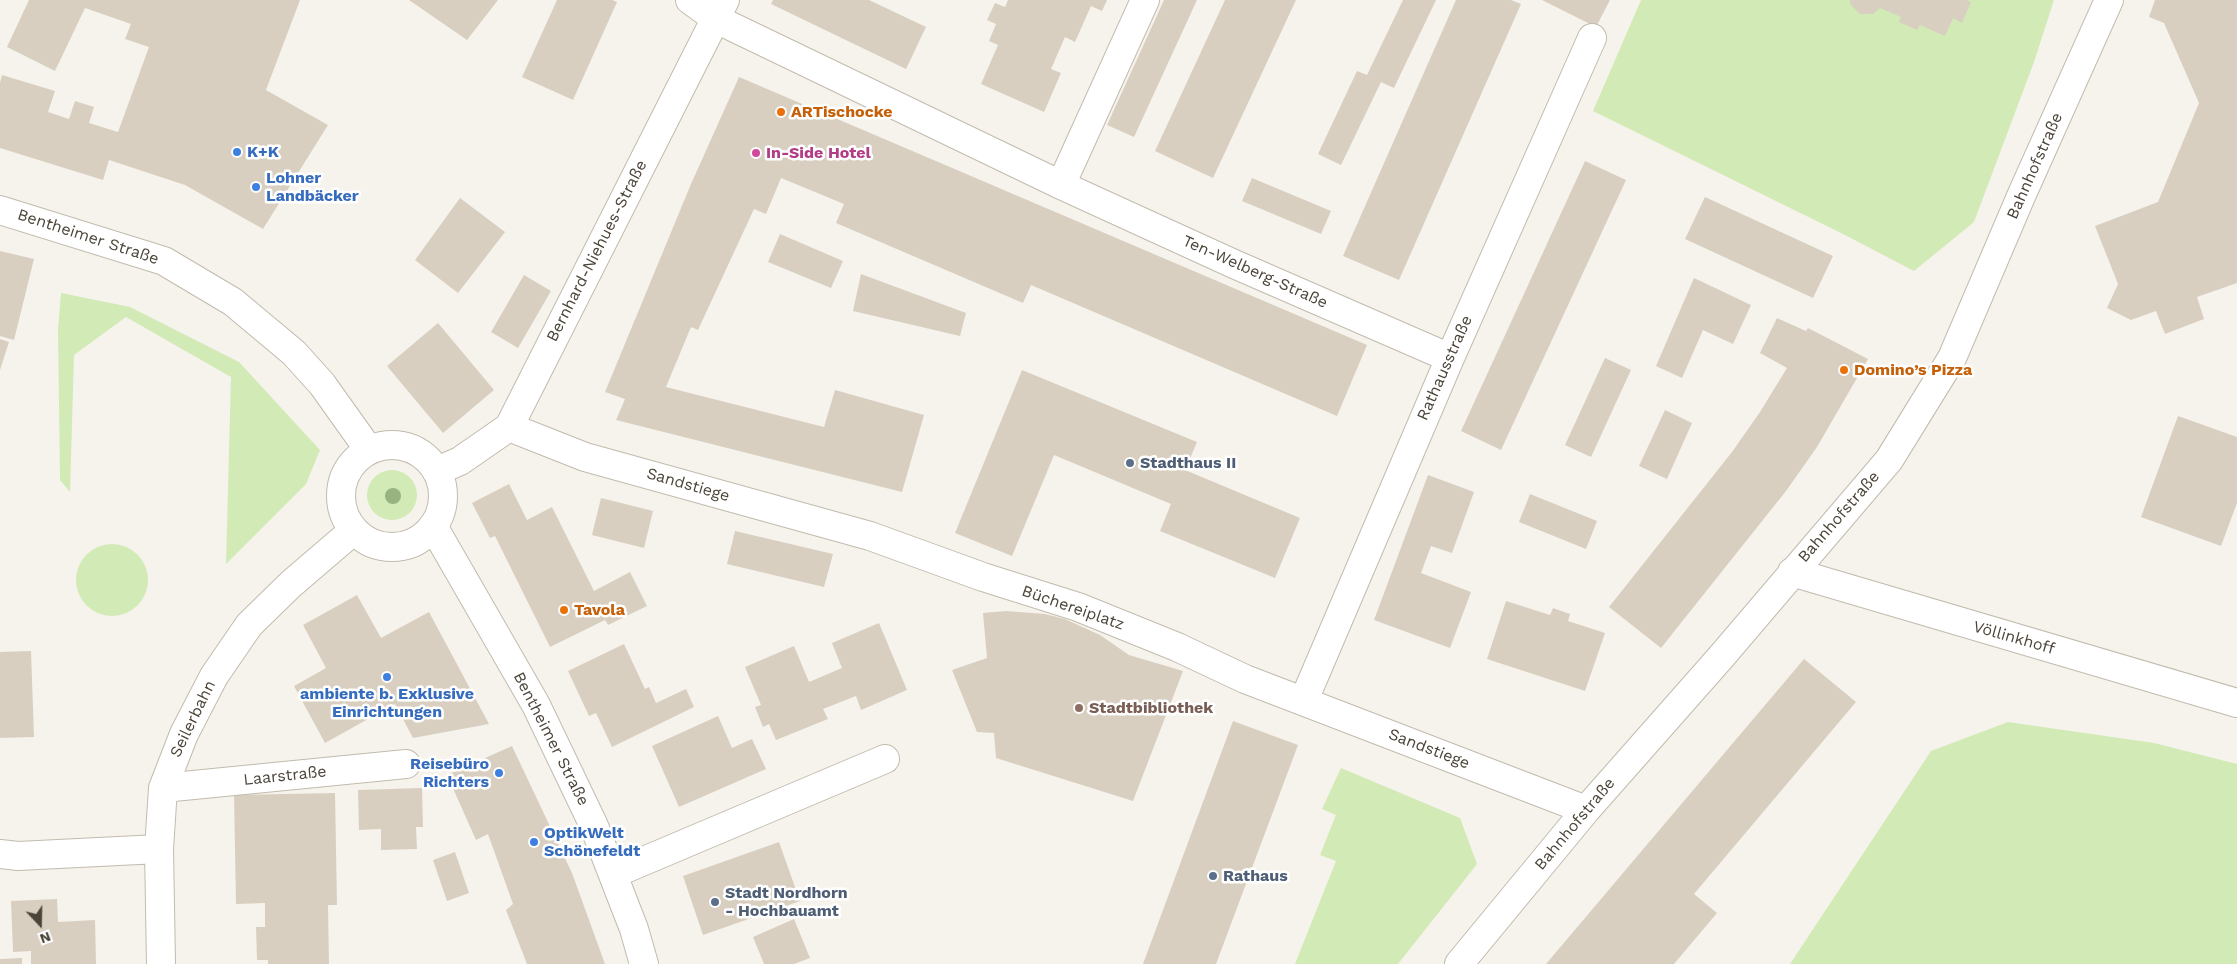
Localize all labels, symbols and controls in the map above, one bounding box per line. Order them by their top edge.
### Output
place label: ARTischocke [791,102,893,122]
marker: ARTischocke [775,106,787,118]
street label: Bahnhofstraße [2003,110,2067,222]
place label: K+K [247,142,279,162]
place label: In-Side Hotel [766,143,871,163]
marker: K+K [231,146,243,158]
marker: In-Side Hotel [750,147,762,159]
street label: Bernhard-Niehues-Straße [543,157,651,345]
place label: Lohner Landbäcker [266,168,359,206]
marker: Lohner Landbäcker [250,181,262,193]
street label: Bentheimer Straße [15,205,161,269]
street label: Ten-Welberg-Straße [1180,231,1330,313]
street label: Rathausstraße [1413,313,1477,423]
place label: Domino’s Pizza [1854,360,1972,380]
marker: Domino’s Pizza [1838,364,1850,376]
place label: Stadthaus II [1140,453,1236,473]
marker: Stadthaus II [1124,457,1136,469]
street label: Sandstiege [644,464,732,506]
street label: Bahnhofstraße [1794,467,1884,567]
street label: Büchereiplatz [1019,581,1127,635]
place label: Tavola [574,600,625,620]
marker: Tavola [558,604,570,616]
street label: Völlinkhoff [1971,617,2057,659]
street label: Bentheimer Straße [509,669,593,809]
marker: ambiente b. Exklusive Einrichtungen [381,671,393,683]
street label: Seilerbahn [166,677,220,761]
place label: ambiente b. Exklusive Einrichtungen [300,684,474,722]
place label: Stadtbibliothek [1089,698,1213,718]
marker: Stadtbibliothek [1073,702,1085,714]
street label: Sandstiege [1386,725,1472,773]
place label: Reisebüro Richters [410,754,489,792]
street label: Laarstraße [242,762,328,790]
marker: Reisebüro Richters [493,767,505,779]
street label: Bahnhofstraße [1531,774,1619,874]
place label: OptikWelt Schönefeldt [544,823,640,861]
marker: OptikWelt Schönefeldt [528,836,540,848]
place label: Rathaus [1223,866,1288,886]
marker: Rathaus [1207,870,1219,882]
place label: Stadt Nordhorn - Hochbauamt [725,883,848,921]
marker: Stadt Nordhorn - Hochbauamt [709,896,721,908]
north arrow [15,899,65,949]
text: N [38,929,53,947]

